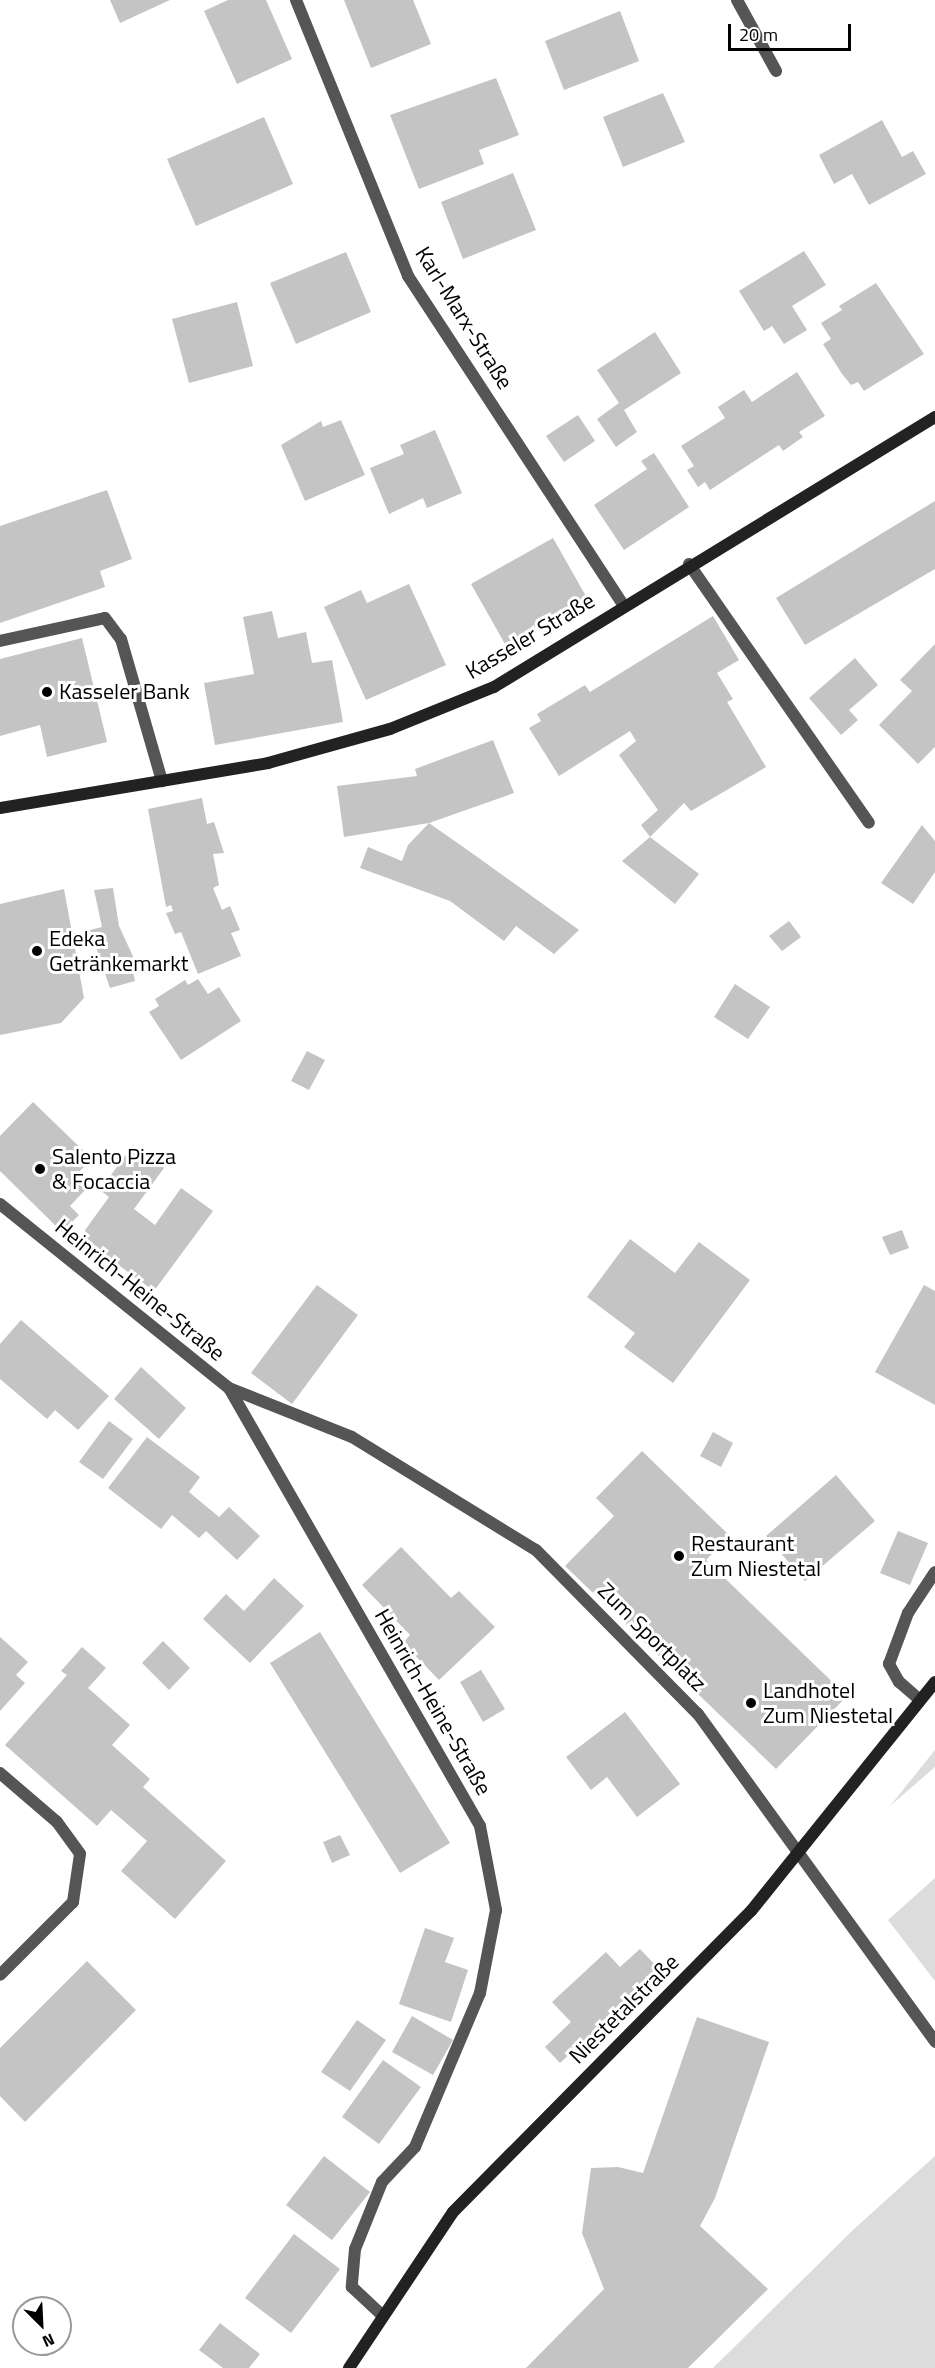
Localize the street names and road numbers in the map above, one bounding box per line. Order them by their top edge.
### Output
street label: Karl-Marx-Straße [410,242,518,394]
street label: Kasseler Straße [461,587,599,685]
street label: Heinrich-Heine-Straße [50,1214,230,1366]
street label: Zum Sportplatz [592,1577,712,1697]
street label: Heinrich-Heine-Straße [369,1604,497,1800]
street label: Niestetalstraße [564,1949,684,2069]

